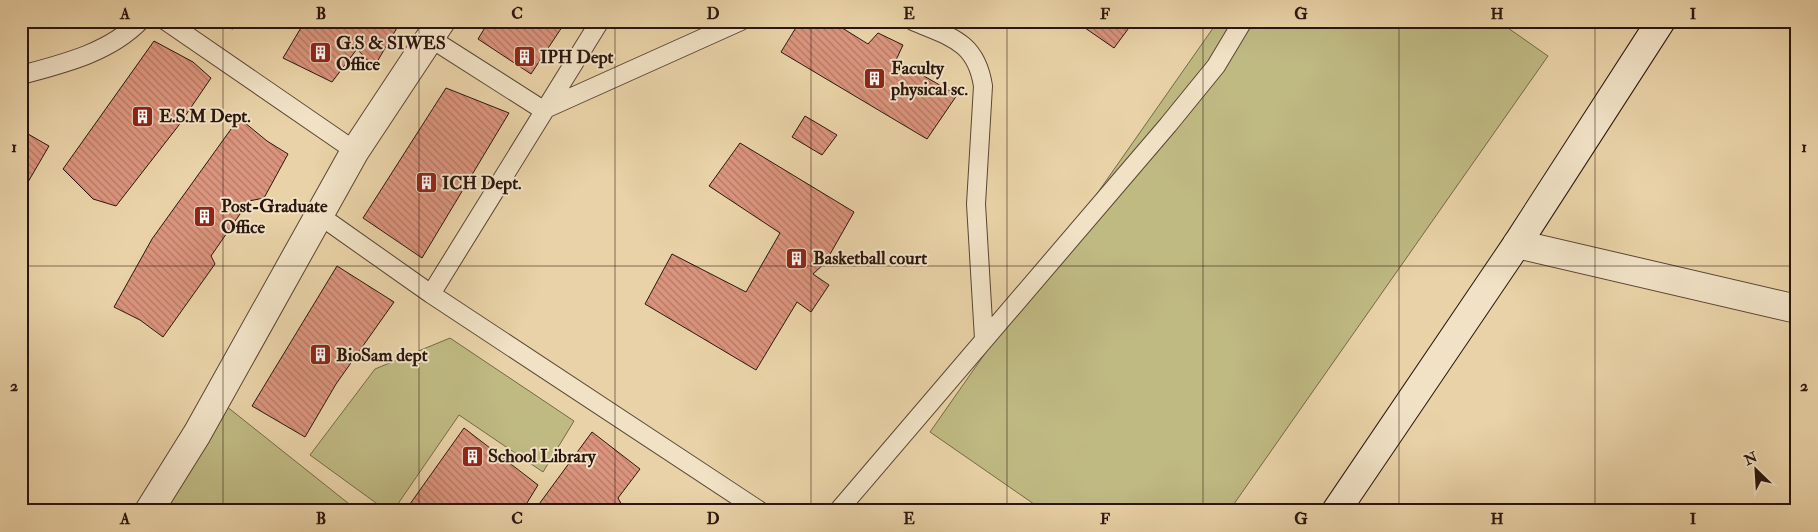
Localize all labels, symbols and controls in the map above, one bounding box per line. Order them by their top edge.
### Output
text: A [119,4,131,24]
text: B [316,4,326,24]
text: C [511,4,523,24]
text: D [706,4,720,24]
text: E [903,4,915,24]
text: F [1100,4,1110,24]
text: G [1294,4,1308,24]
text: H [1490,4,1504,24]
text: I [1690,4,1697,24]
place label: G.S & SIWES Office [336,32,446,76]
building icon: G.S & SIWES Office [308,41,332,65]
building icon: IPH Dept [512,45,536,69]
place label: IPH Dept [540,46,614,69]
place label: Faculty physical sc. [890,57,968,101]
building icon: Faculty physical sc. [863,66,887,90]
building icon: E.S.M Dept. [131,104,155,128]
place label: E.S.M Dept. [159,105,251,128]
text: 1 [11,137,17,157]
text: 1 [1801,137,1807,157]
building icon: ICH Dept. [414,171,438,195]
place label: ICH Dept. [442,172,522,195]
place label: Post-Graduate Office [221,195,328,239]
building icon: Post-Graduate Office [193,204,217,228]
building icon: Basketball court [785,246,809,270]
place label: Basketball court [813,247,927,270]
building icon: BioSam dept [308,343,332,367]
place label: BioSam dept [336,344,428,367]
text: 2 [10,376,18,396]
text: 2 [1800,376,1808,396]
building icon: School Library [460,444,484,468]
north arrow [1730,444,1780,494]
place label: School Library [488,445,597,468]
text: N [1741,448,1760,469]
text: A [119,509,131,529]
text: B [316,509,326,529]
text: C [511,509,523,529]
text: D [706,509,720,529]
text: E [903,509,915,529]
text: F [1100,509,1110,529]
text: G [1294,509,1308,529]
text: H [1490,509,1504,529]
text: I [1690,509,1697,529]

